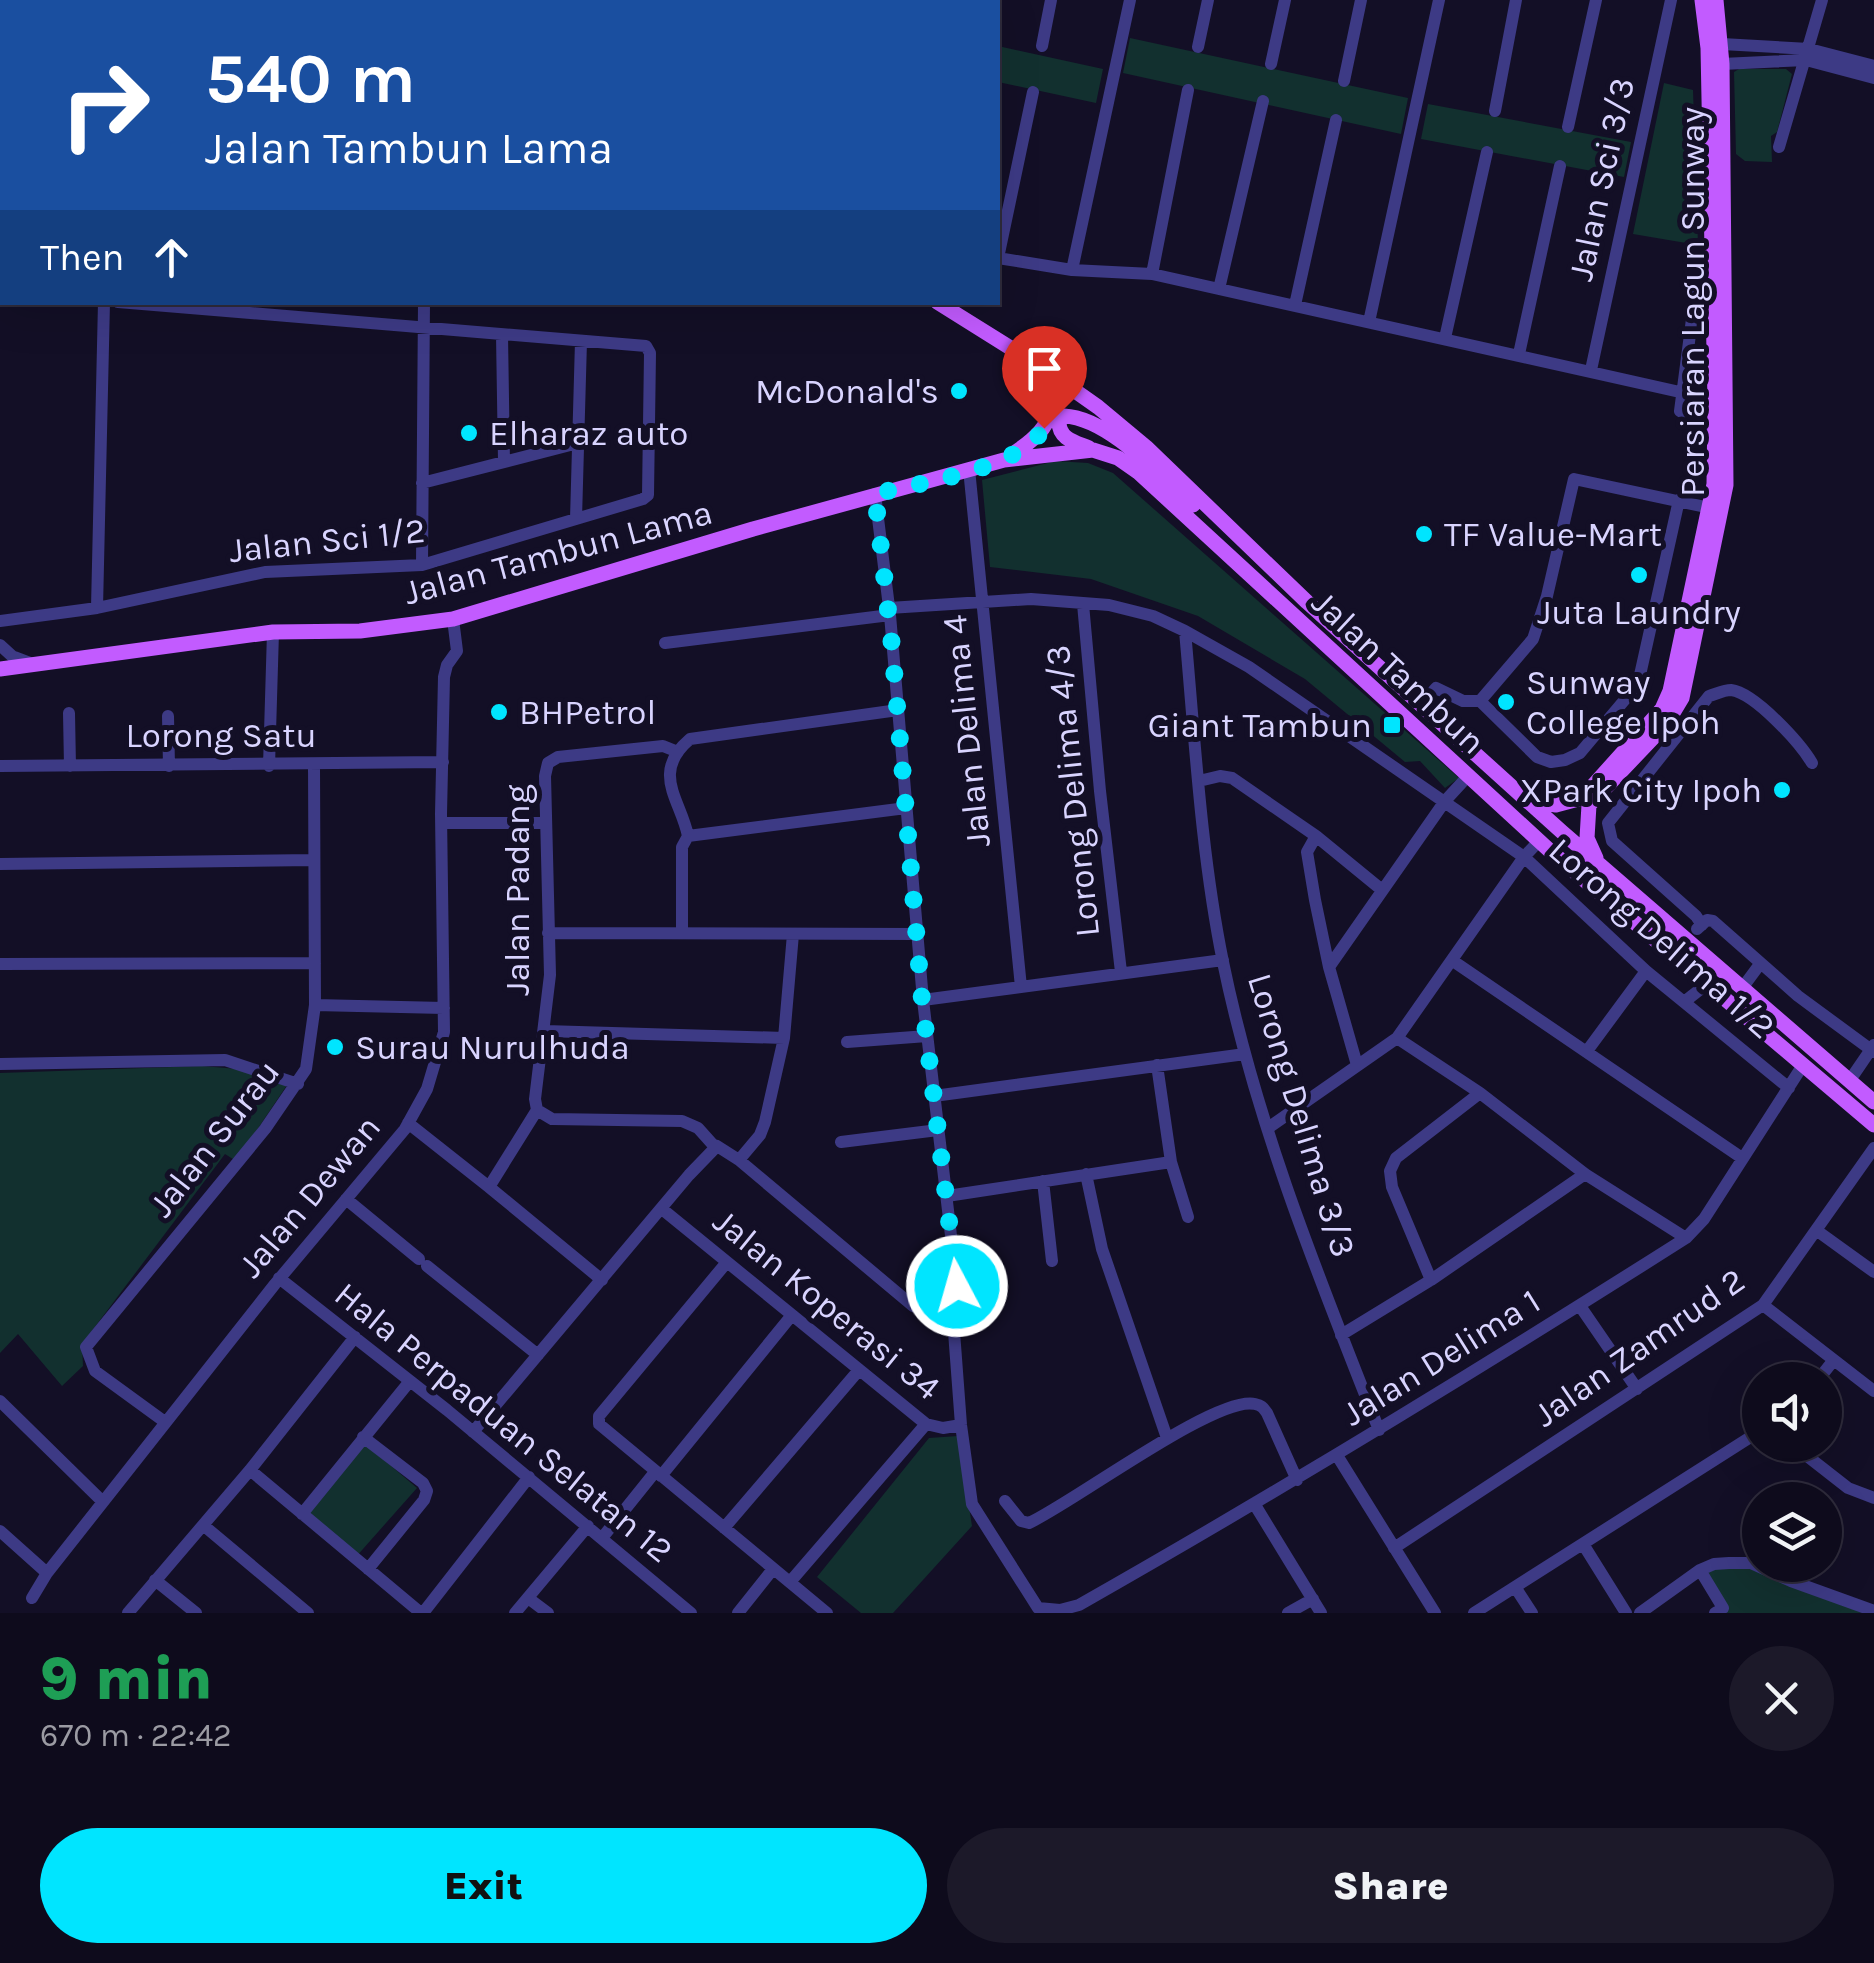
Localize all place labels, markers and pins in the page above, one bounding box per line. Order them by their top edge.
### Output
pin [1002,326,1087,429]
place label: McDonald's [755,371,939,412]
marker: McDonald's [948,380,970,402]
place label: Elharaz auto [489,413,688,454]
marker: Elharaz auto [458,422,480,444]
place label: TF Value-Mart [1444,514,1662,555]
marker: TF Value-Mart [1413,523,1435,545]
marker: Juta Laundry [1628,564,1650,586]
place label: Juta Laundry [1537,592,1741,633]
place label: Sunway College Ipoh [1526,662,1721,743]
marker: Sunway College Ipoh [1495,691,1517,713]
place label: BHPetrol [519,692,656,733]
marker: BHPetrol [488,701,510,723]
place label: Giant Tambun [1148,705,1372,746]
marker: Giant Tambun [1381,714,1403,736]
place label: XPark City Ipoh [1520,770,1762,811]
marker: XPark City Ipoh [1771,779,1793,801]
place label: Surau Nurulhuda [355,1027,630,1068]
marker: Surau Nurulhuda [324,1036,346,1058]

